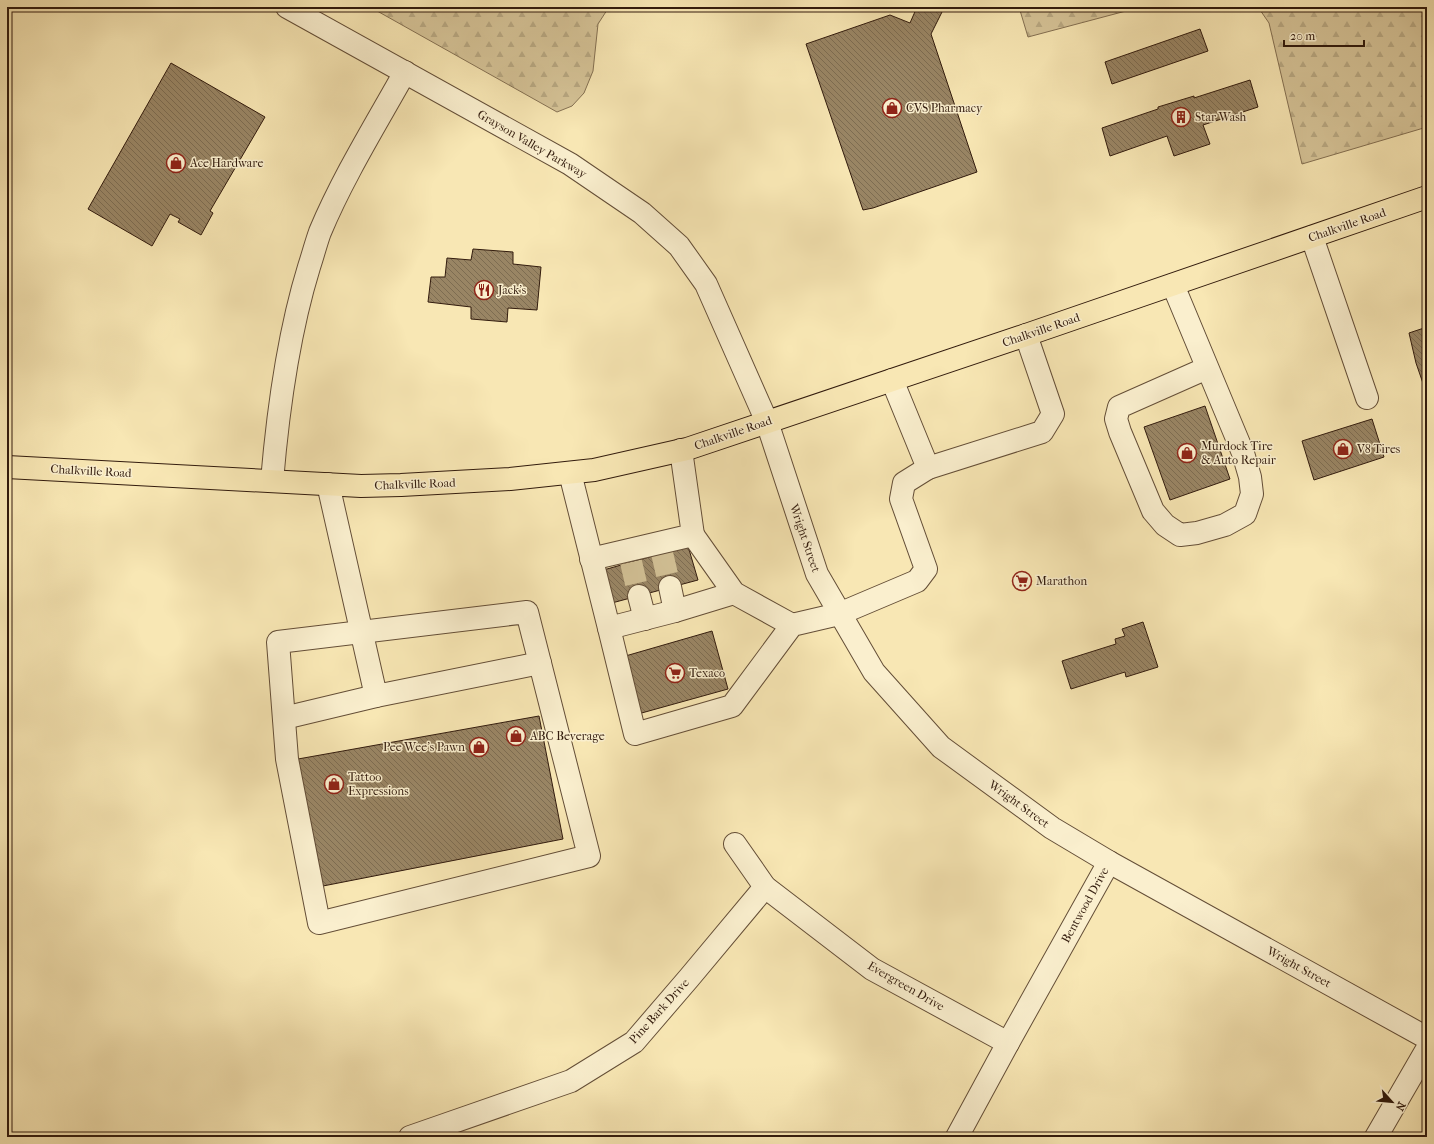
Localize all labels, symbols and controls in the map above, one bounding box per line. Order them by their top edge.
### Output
scale bar [1284,22,1364,48]
text: 20 m [1290,29,1315,43]
shop icon: CVS Pharmacy [881,97,903,119]
place label: CVS Pharmacy [906,101,983,115]
building icon: Star Wash [1170,106,1192,128]
street label: Grayson Valley Parkway [475,107,590,181]
place label: Star Wash [1195,110,1247,124]
shop icon: Ace Hardware [165,152,187,174]
place label: Ace Hardware [189,156,263,170]
street label: Chalkville Road [1306,205,1388,245]
restaurant icon: Jack's [473,279,495,301]
place label: Jack's [497,283,527,297]
street label: Chalkville Road [1000,310,1082,350]
street label: Chalkville Road [692,413,774,453]
shop icon: V8 Tires [1332,438,1354,460]
place label: Murdock Tire & Auto Repair [1201,439,1277,467]
shop icon: Murdock Tire & Auto Repair [1176,442,1198,464]
place label: V8 Tires [1356,442,1401,456]
street label: Chalkville Road [50,462,132,480]
street label: Chalkville Road [374,476,456,492]
street label: Wright Street [786,501,823,575]
supermarket icon: Marathon [1011,570,1033,592]
place label: Marathon [1036,574,1087,588]
supermarket icon: Texaco [664,662,686,684]
place label: Texaco [689,666,725,680]
shop icon: ABC Beverage [505,725,527,747]
place label: ABC Beverage [529,729,605,743]
shop icon: Pee Wee's Pawn [468,736,490,758]
place label: Pee Wee's Pawn [383,740,465,754]
place label: Tattoo Expressions [348,770,409,798]
shop icon: Tattoo Expressions [323,773,345,795]
street label: Wright Street [985,777,1052,831]
street label: Bentwood Drive [1058,865,1112,945]
street label: Wright Street [1264,943,1334,991]
street label: Evergreen Drive [865,958,947,1014]
street label: Pine Bark Drive [626,976,692,1046]
north arrow [1372,1082,1412,1122]
text: N [1392,1100,1408,1114]

